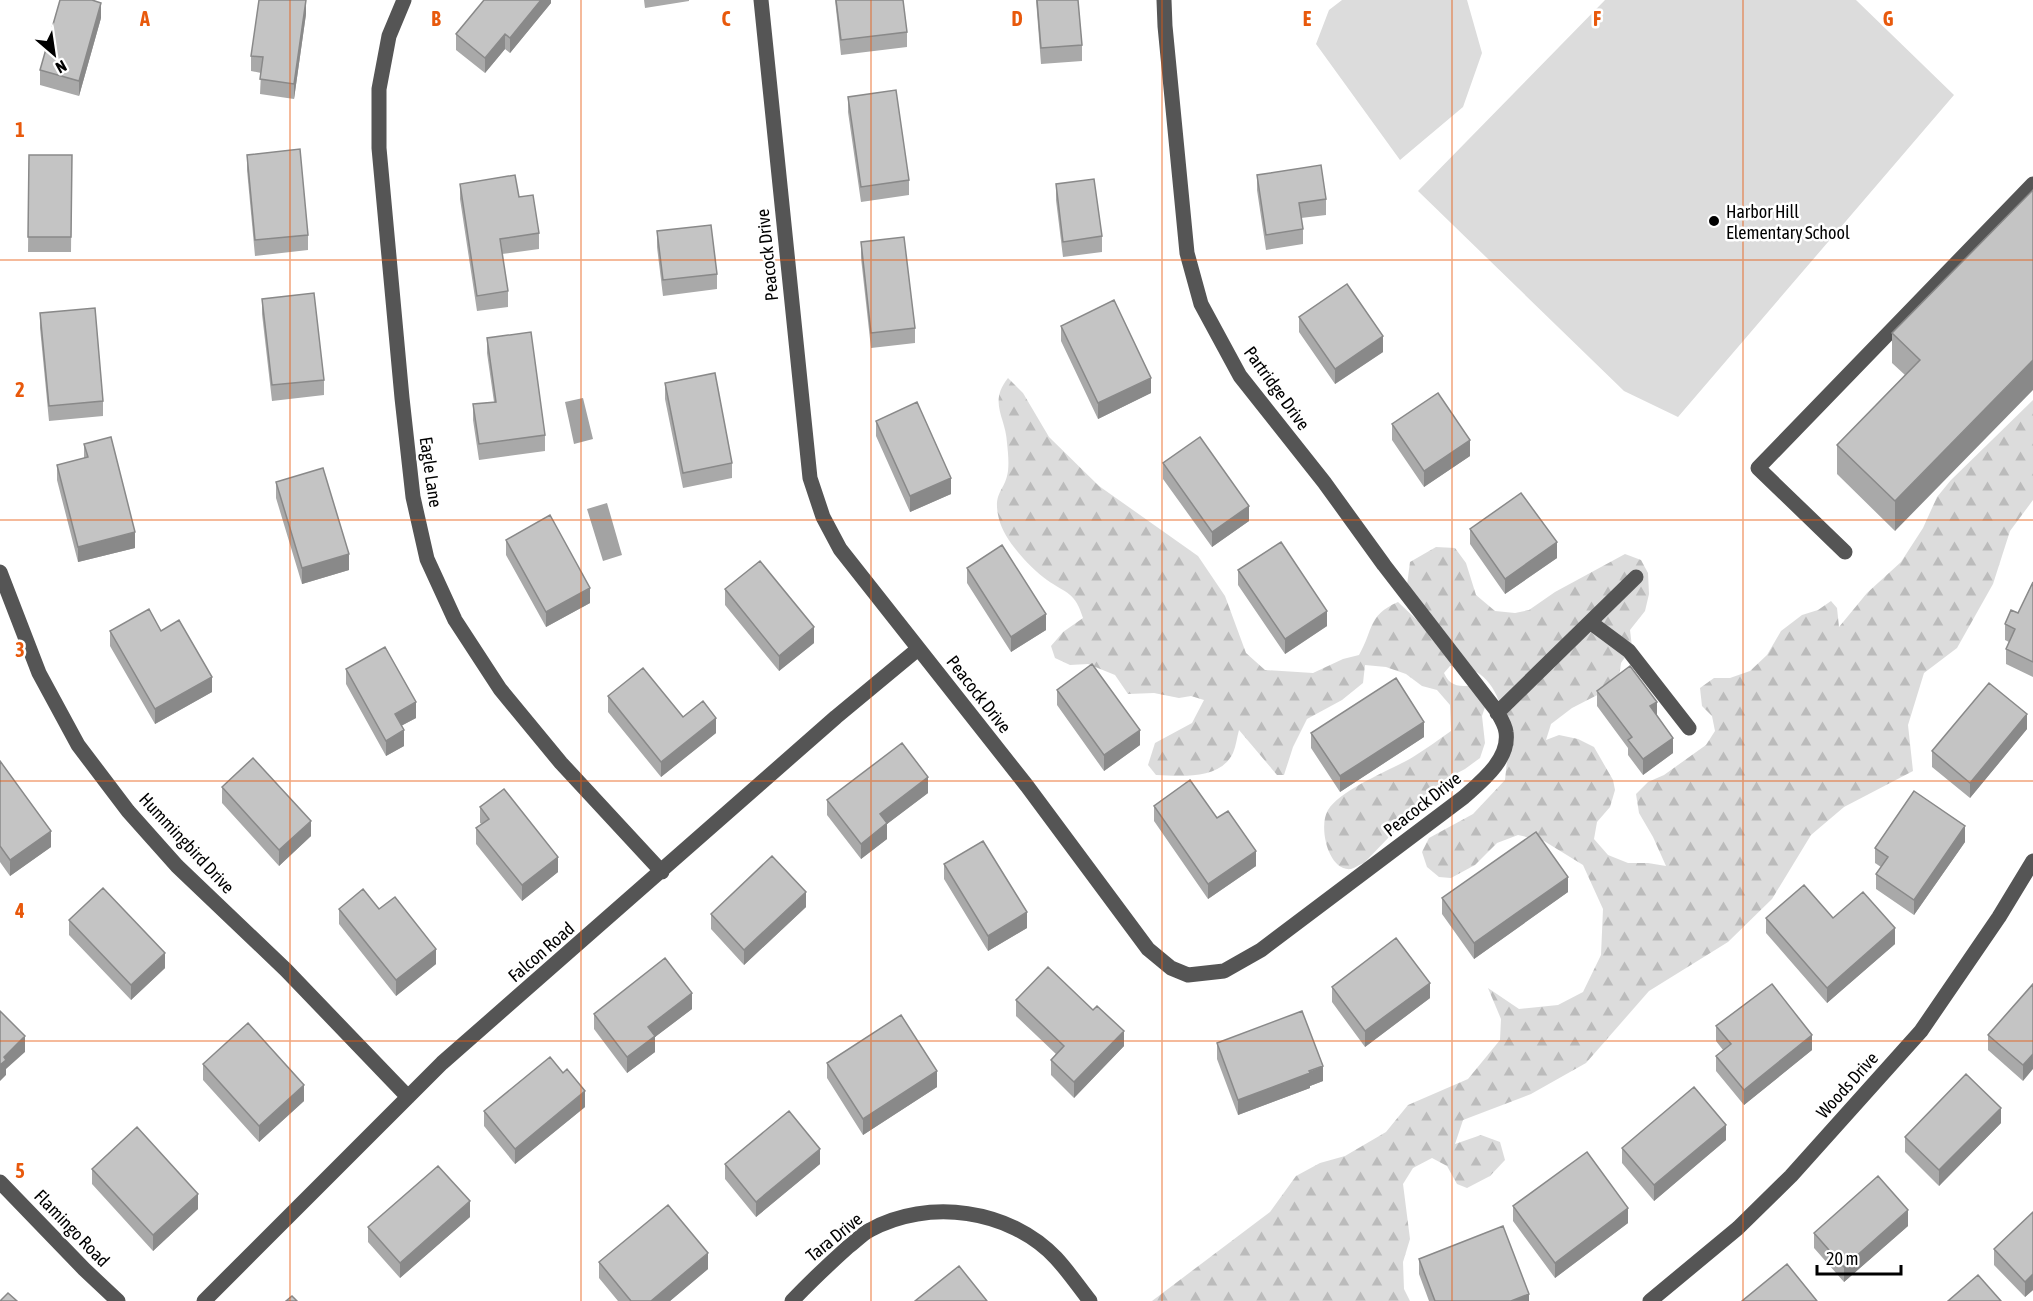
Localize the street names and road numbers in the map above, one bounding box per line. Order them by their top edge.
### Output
street label: Peacock Drive [752,208,782,302]
street label: Partridge Drive [1240,342,1314,434]
street label: Eagle Lane [416,435,446,509]
street label: Peacock Drive [942,651,1016,737]
street label: Peacock Drive [1379,767,1465,841]
street label: Hummingbird Drive [135,788,239,898]
street label: Falcon Road [504,918,578,986]
street label: Woods Drive [1812,1048,1882,1122]
street label: Flamingo Road [30,1185,114,1271]
street label: Tara Drive [802,1208,866,1266]

